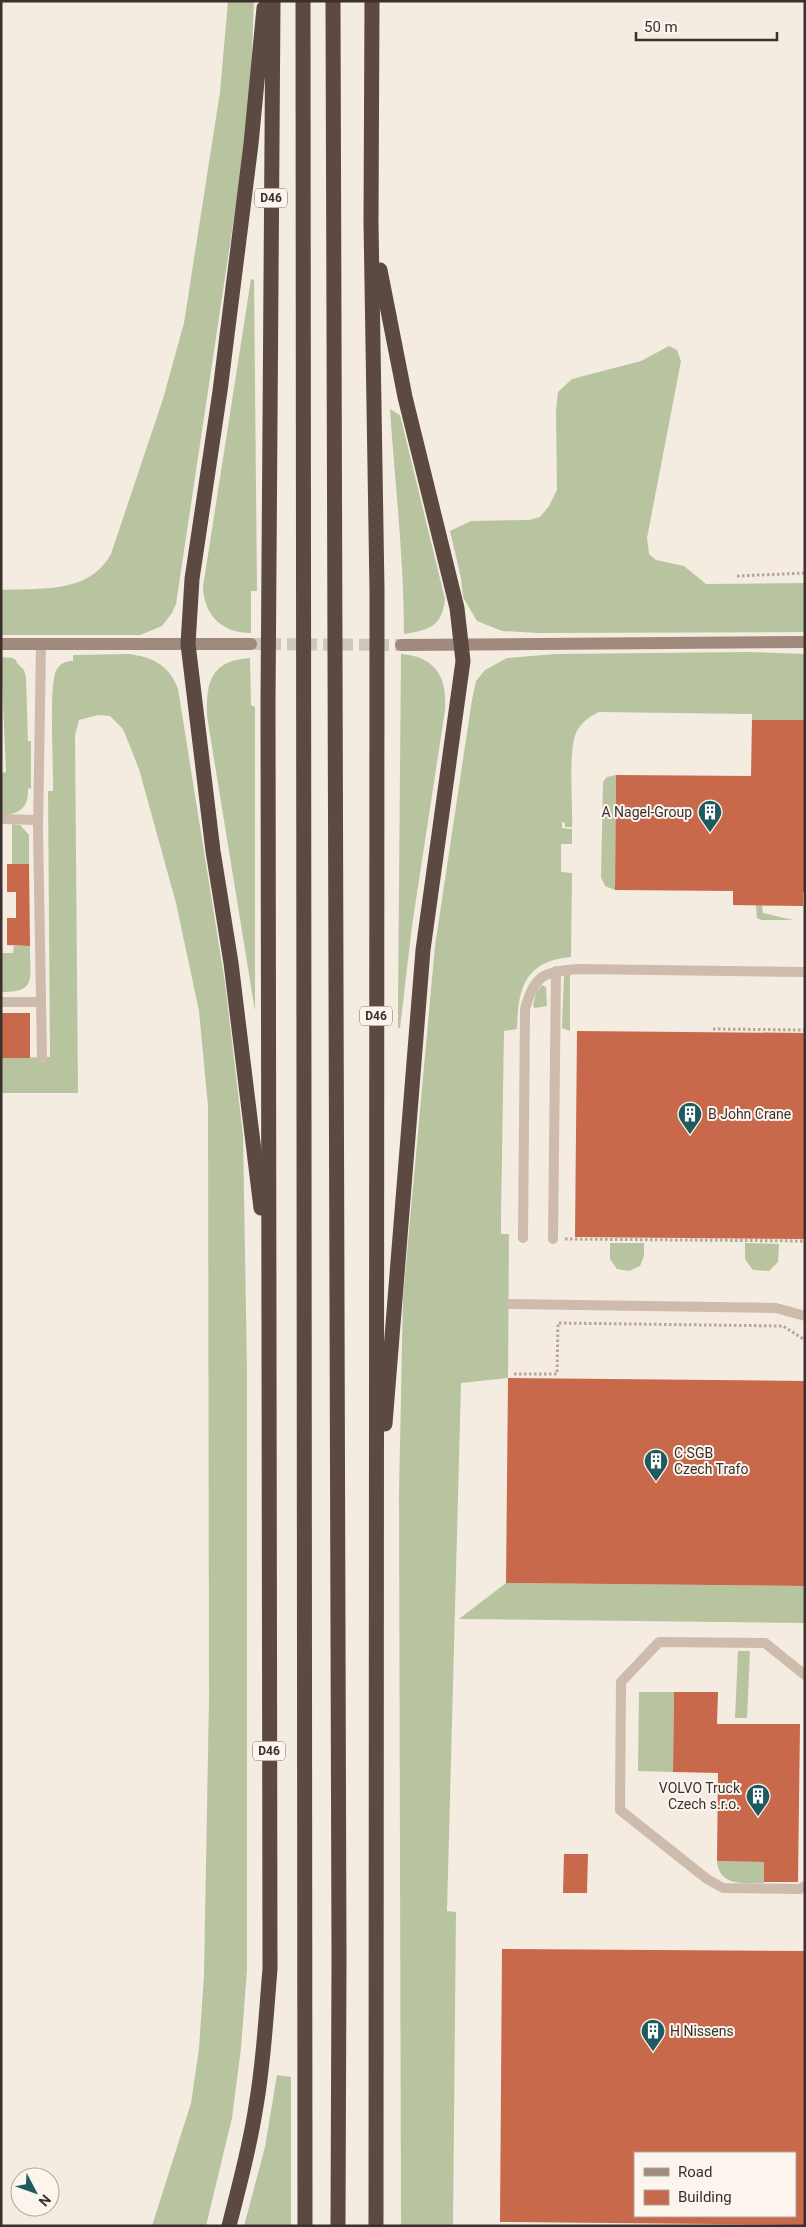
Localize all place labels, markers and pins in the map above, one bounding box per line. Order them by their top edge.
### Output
building icon: A Nagel-Group [697,799,723,833]
place label: A Nagel-Group [602,804,692,820]
building icon: B John Crane [677,1101,703,1135]
place label: B John Crane [708,1106,791,1122]
place label: C SGB Czech Trafo [674,1445,748,1477]
building icon: C SGB Czech Trafo [643,1448,669,1482]
place label: VOLVO Truck Czech s.r.o. [659,1780,741,1812]
building icon: VOLVO Truck Czech s.r.o. [745,1783,771,1817]
building icon: H Nissens [640,2018,666,2052]
place label: H Nissens [670,2023,734,2039]

